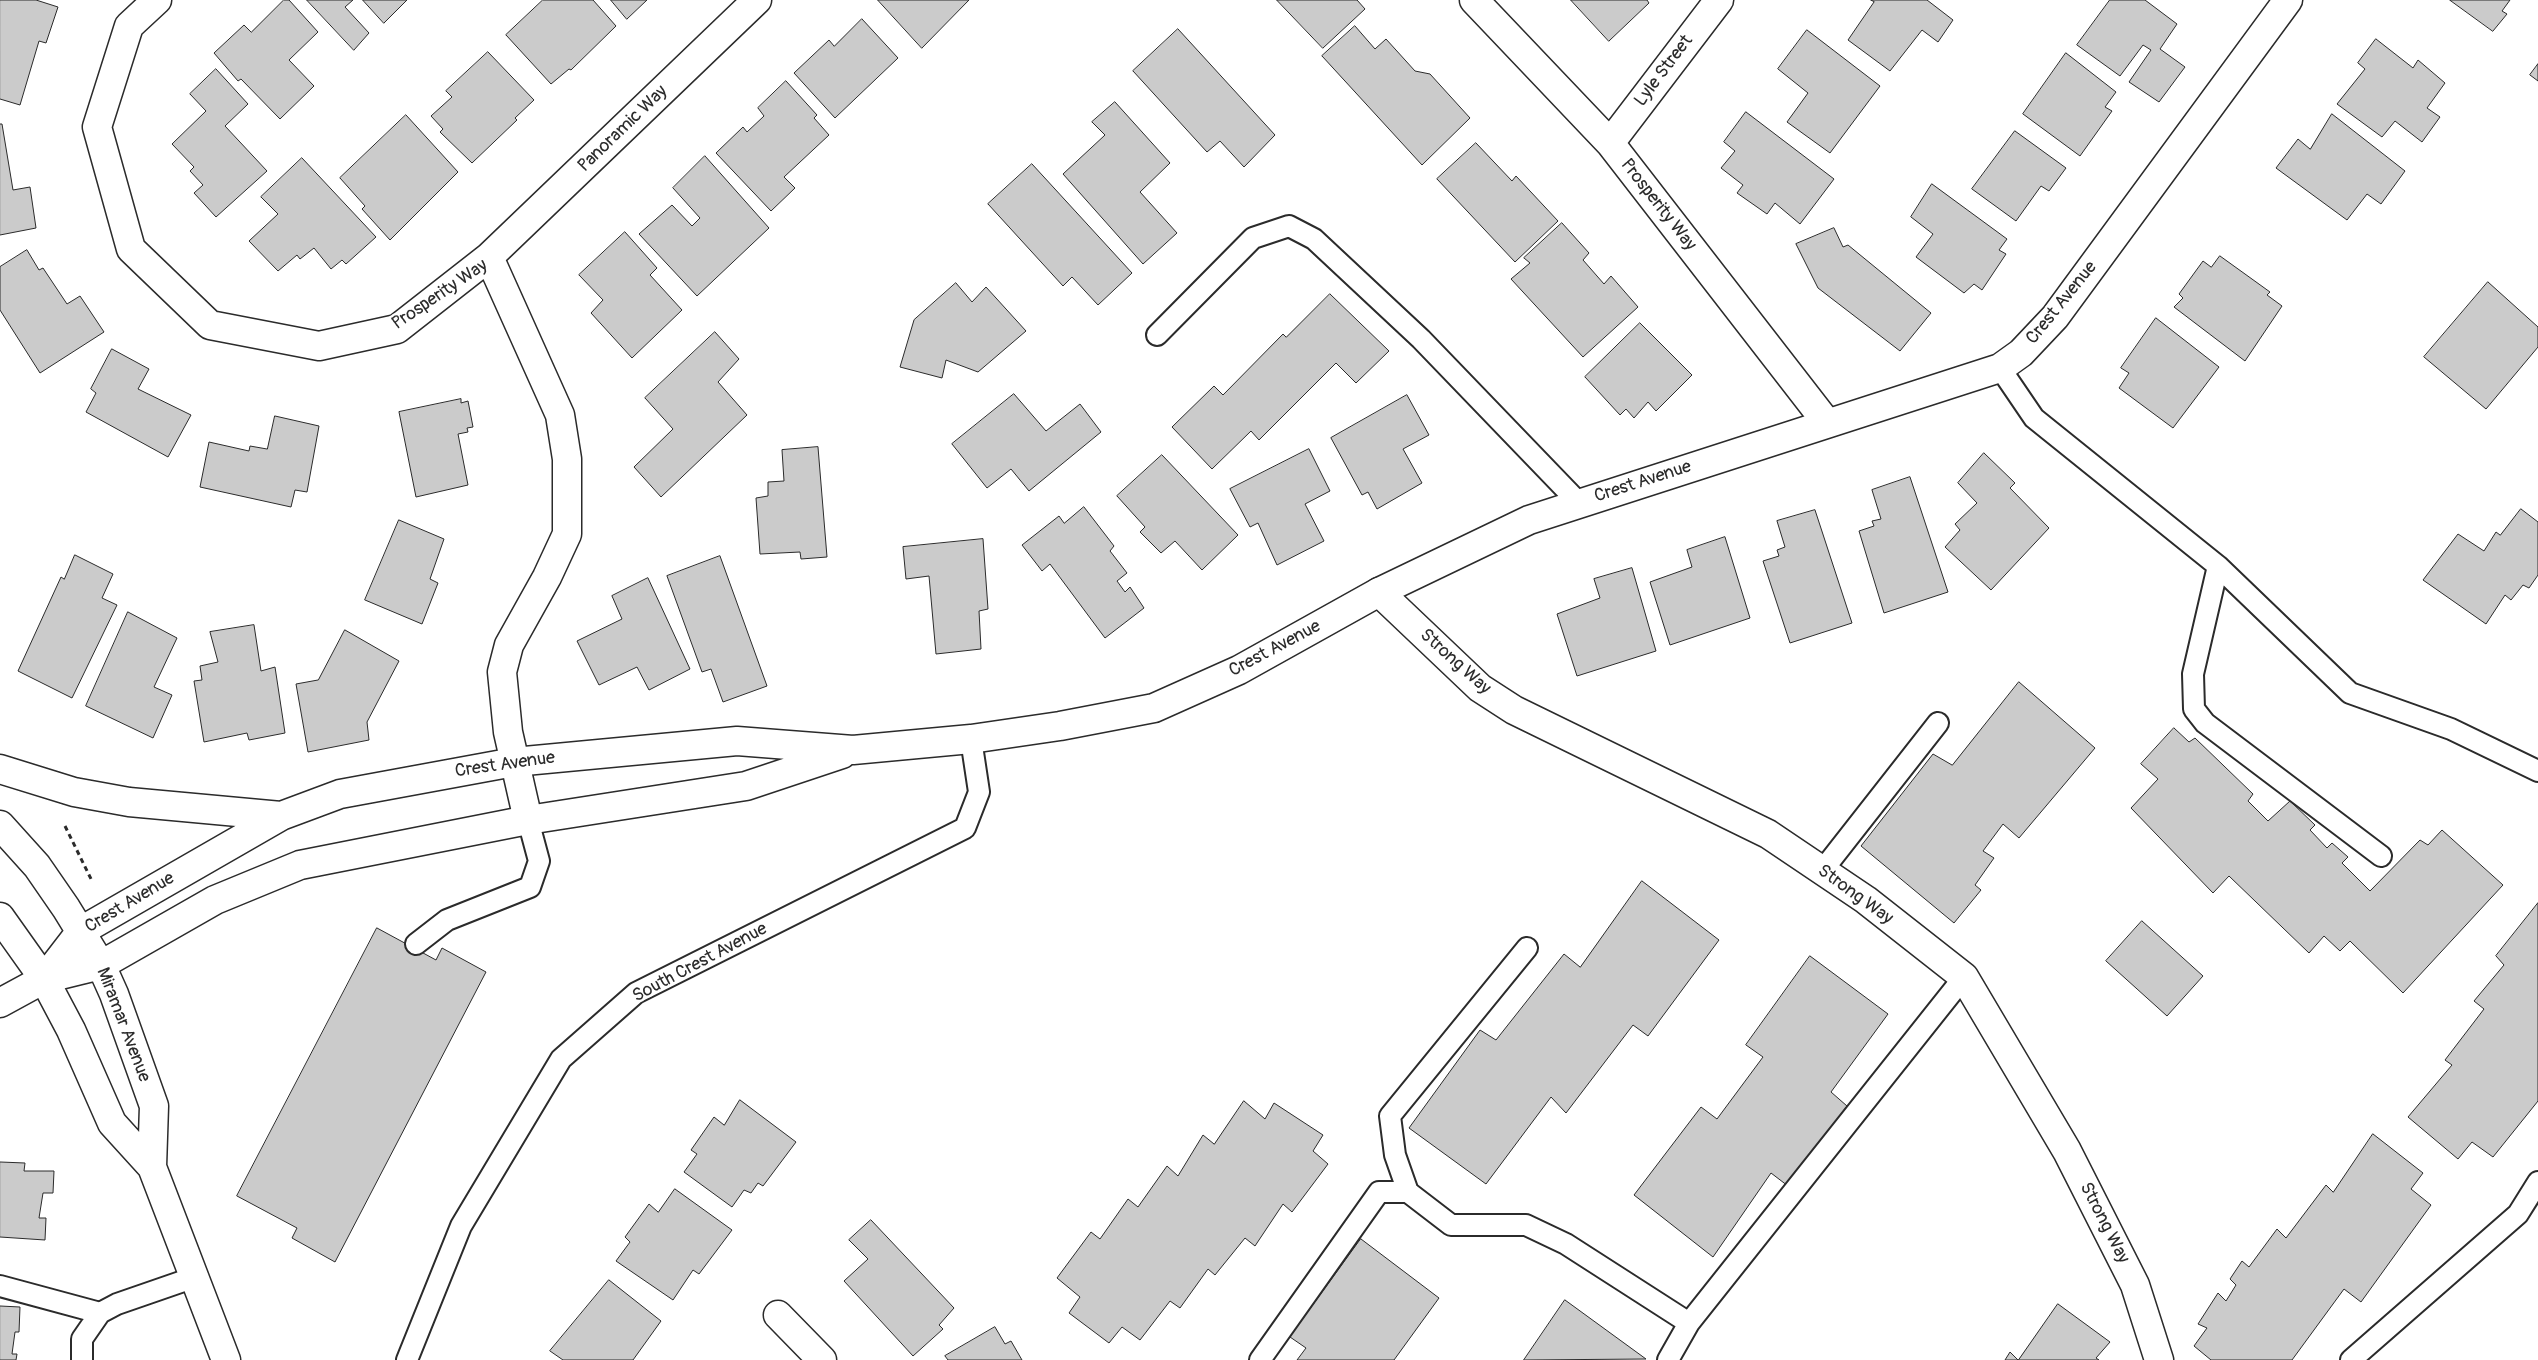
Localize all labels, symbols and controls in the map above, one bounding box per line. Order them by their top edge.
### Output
street label: Lyle Street [1630,31,1698,111]
street label: Panoramic Way [574,81,672,177]
street label: Prosperity Way [1615,155,1701,255]
street label: Prosperity Way [388,255,492,335]
street label: Crest Avenue [2022,257,2102,349]
street label: Crest Avenue [1592,456,1694,508]
street label: Crest Avenue [1226,616,1324,682]
street label: Strong Way [1415,625,1495,699]
street label: Crest Avenue [454,747,556,783]
street label: Strong Way [1813,860,1897,930]
street label: Crest Avenue [81,868,179,938]
street label: South Crest Avenue [629,918,771,1008]
street label: Miramar Avenue [91,965,155,1085]
street label: Strong Way [2074,1179,2134,1267]

